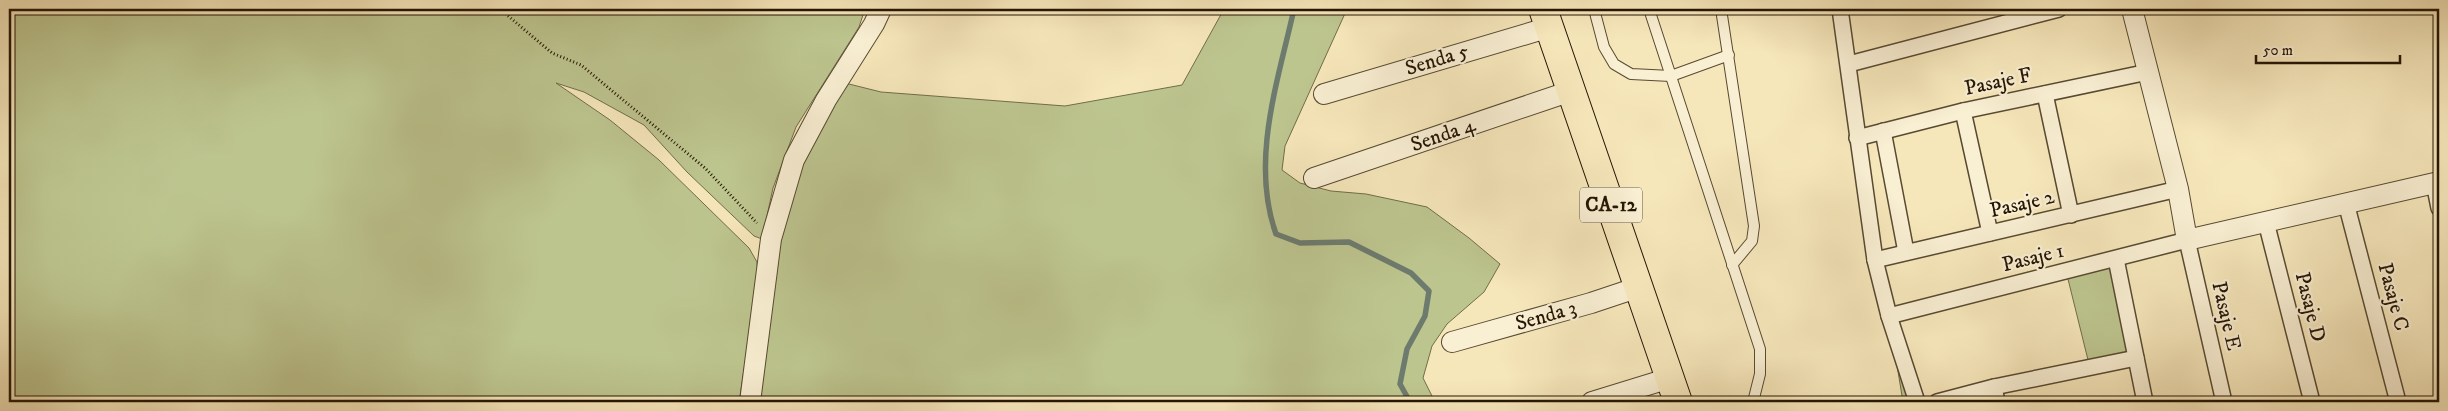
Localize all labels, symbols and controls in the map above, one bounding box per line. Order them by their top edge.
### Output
scale bar [2256,32,2399,64]
street label: Senda 5 [1402,38,1472,82]
text: 50 m [2263,41,2293,60]
street label: Pasaje F [1962,62,2034,102]
street label: Senda 4 [1407,112,1480,158]
street label: Pasaje 2 [1987,184,2058,224]
road number: CA-12 [1580,188,1642,222]
street label: Pasaje 1 [1999,238,2067,278]
street label: Pasaje C [2371,260,2415,334]
street label: Pasaje D [2289,269,2331,345]
street label: Pasaje E [2205,279,2247,353]
street label: Senda 3 [1512,295,1580,337]

